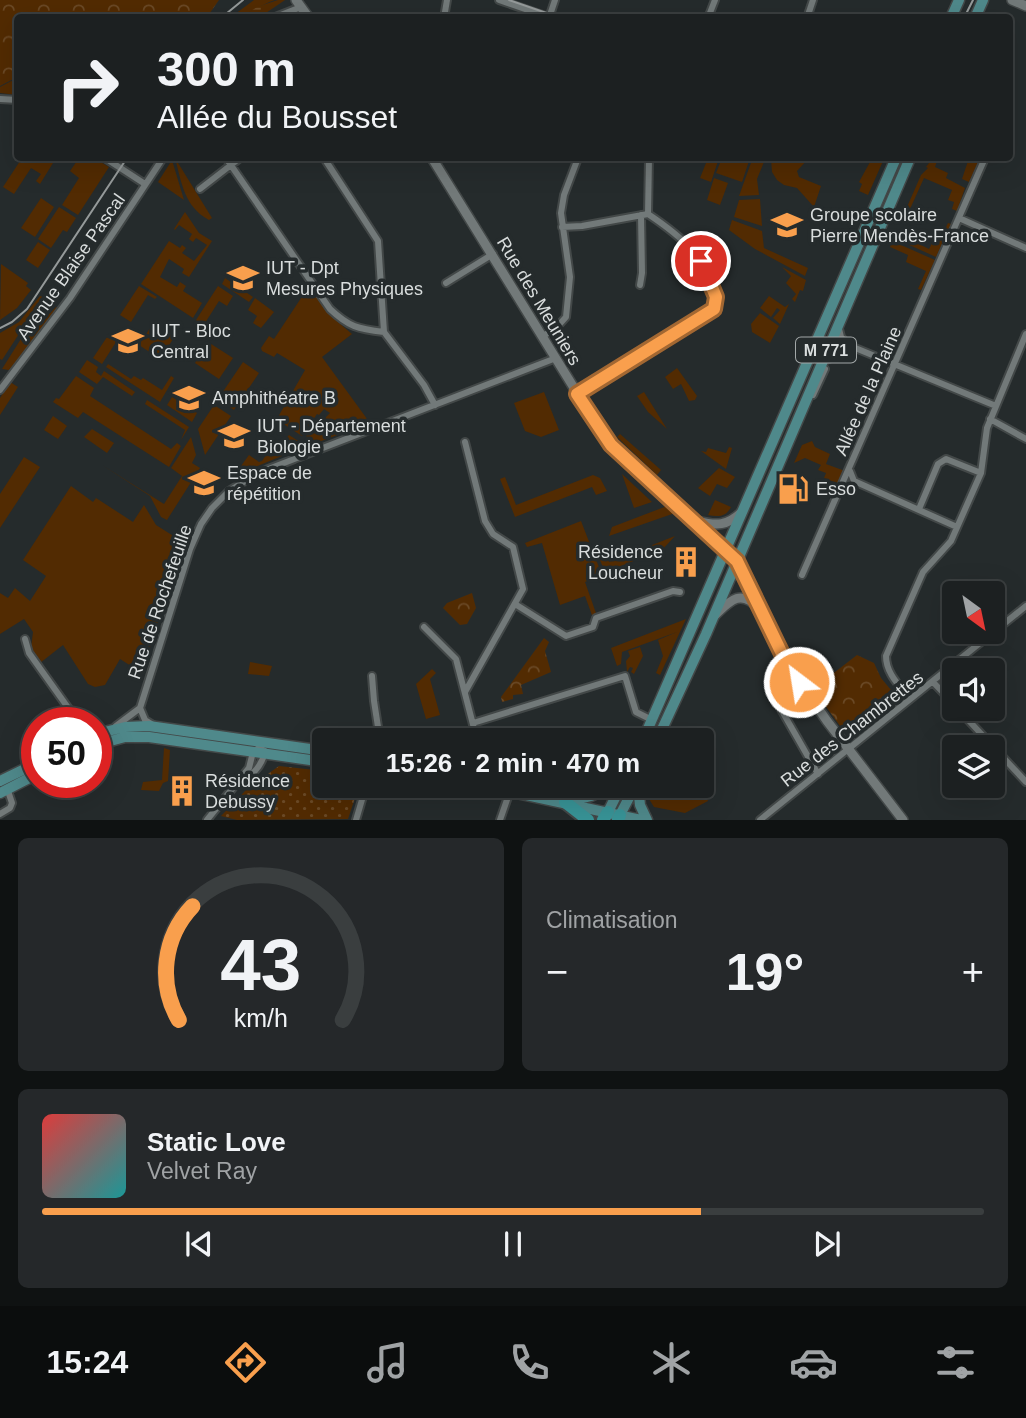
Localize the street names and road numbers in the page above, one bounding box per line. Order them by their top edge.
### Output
street label: Avenue Blaise Pascal [13,190,129,344]
street label: Rue des Meuniers [493,233,585,369]
street label: Allée de la Plaine [831,323,905,459]
road number: M 771 [796,338,856,362]
street label: Rue de Rochefeuille [124,522,196,682]
street label: Rue des Chambrettes [777,667,927,791]

